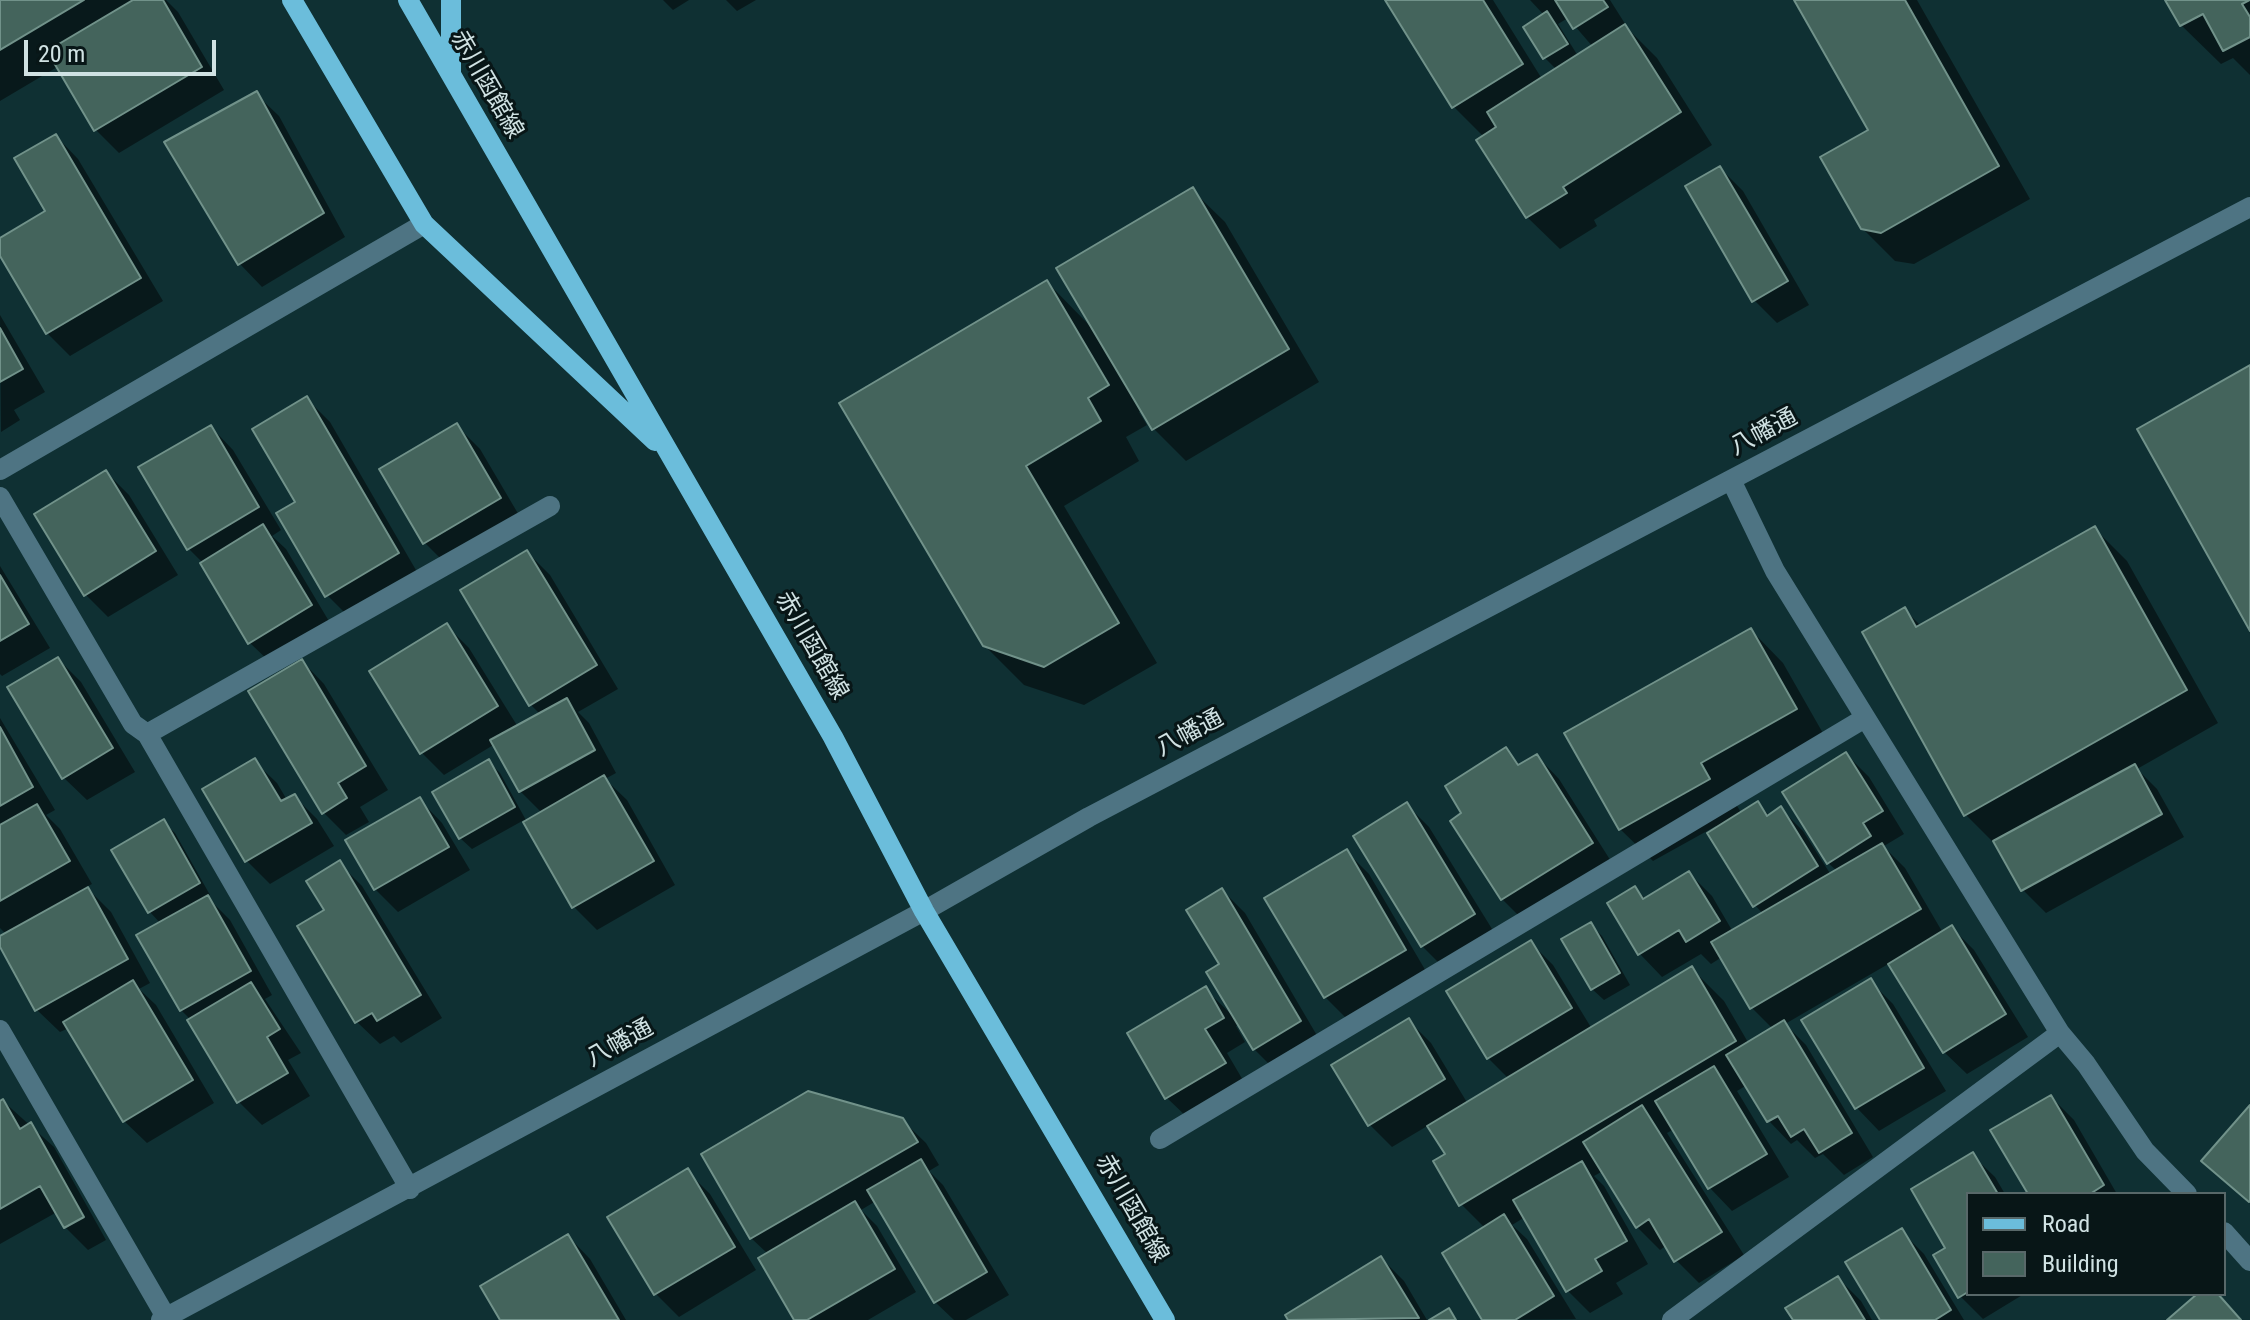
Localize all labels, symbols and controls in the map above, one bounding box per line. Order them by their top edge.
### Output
scale bar [28,24,220,74]
street label: 赤川函館線 [444,26,528,144]
text: 20 m [38,40,85,68]
street label: 八幡通 [1725,403,1803,463]
street label: 赤川函館線 [769,587,853,705]
street label: 八幡通 [1151,704,1229,764]
street label: 八幡通 [582,1014,658,1074]
street label: 赤川函館線 [1089,1150,1173,1268]
legend [1966,1192,2226,1296]
text: Road [2042,1210,2090,1238]
text: Building [2042,1250,2119,1278]

